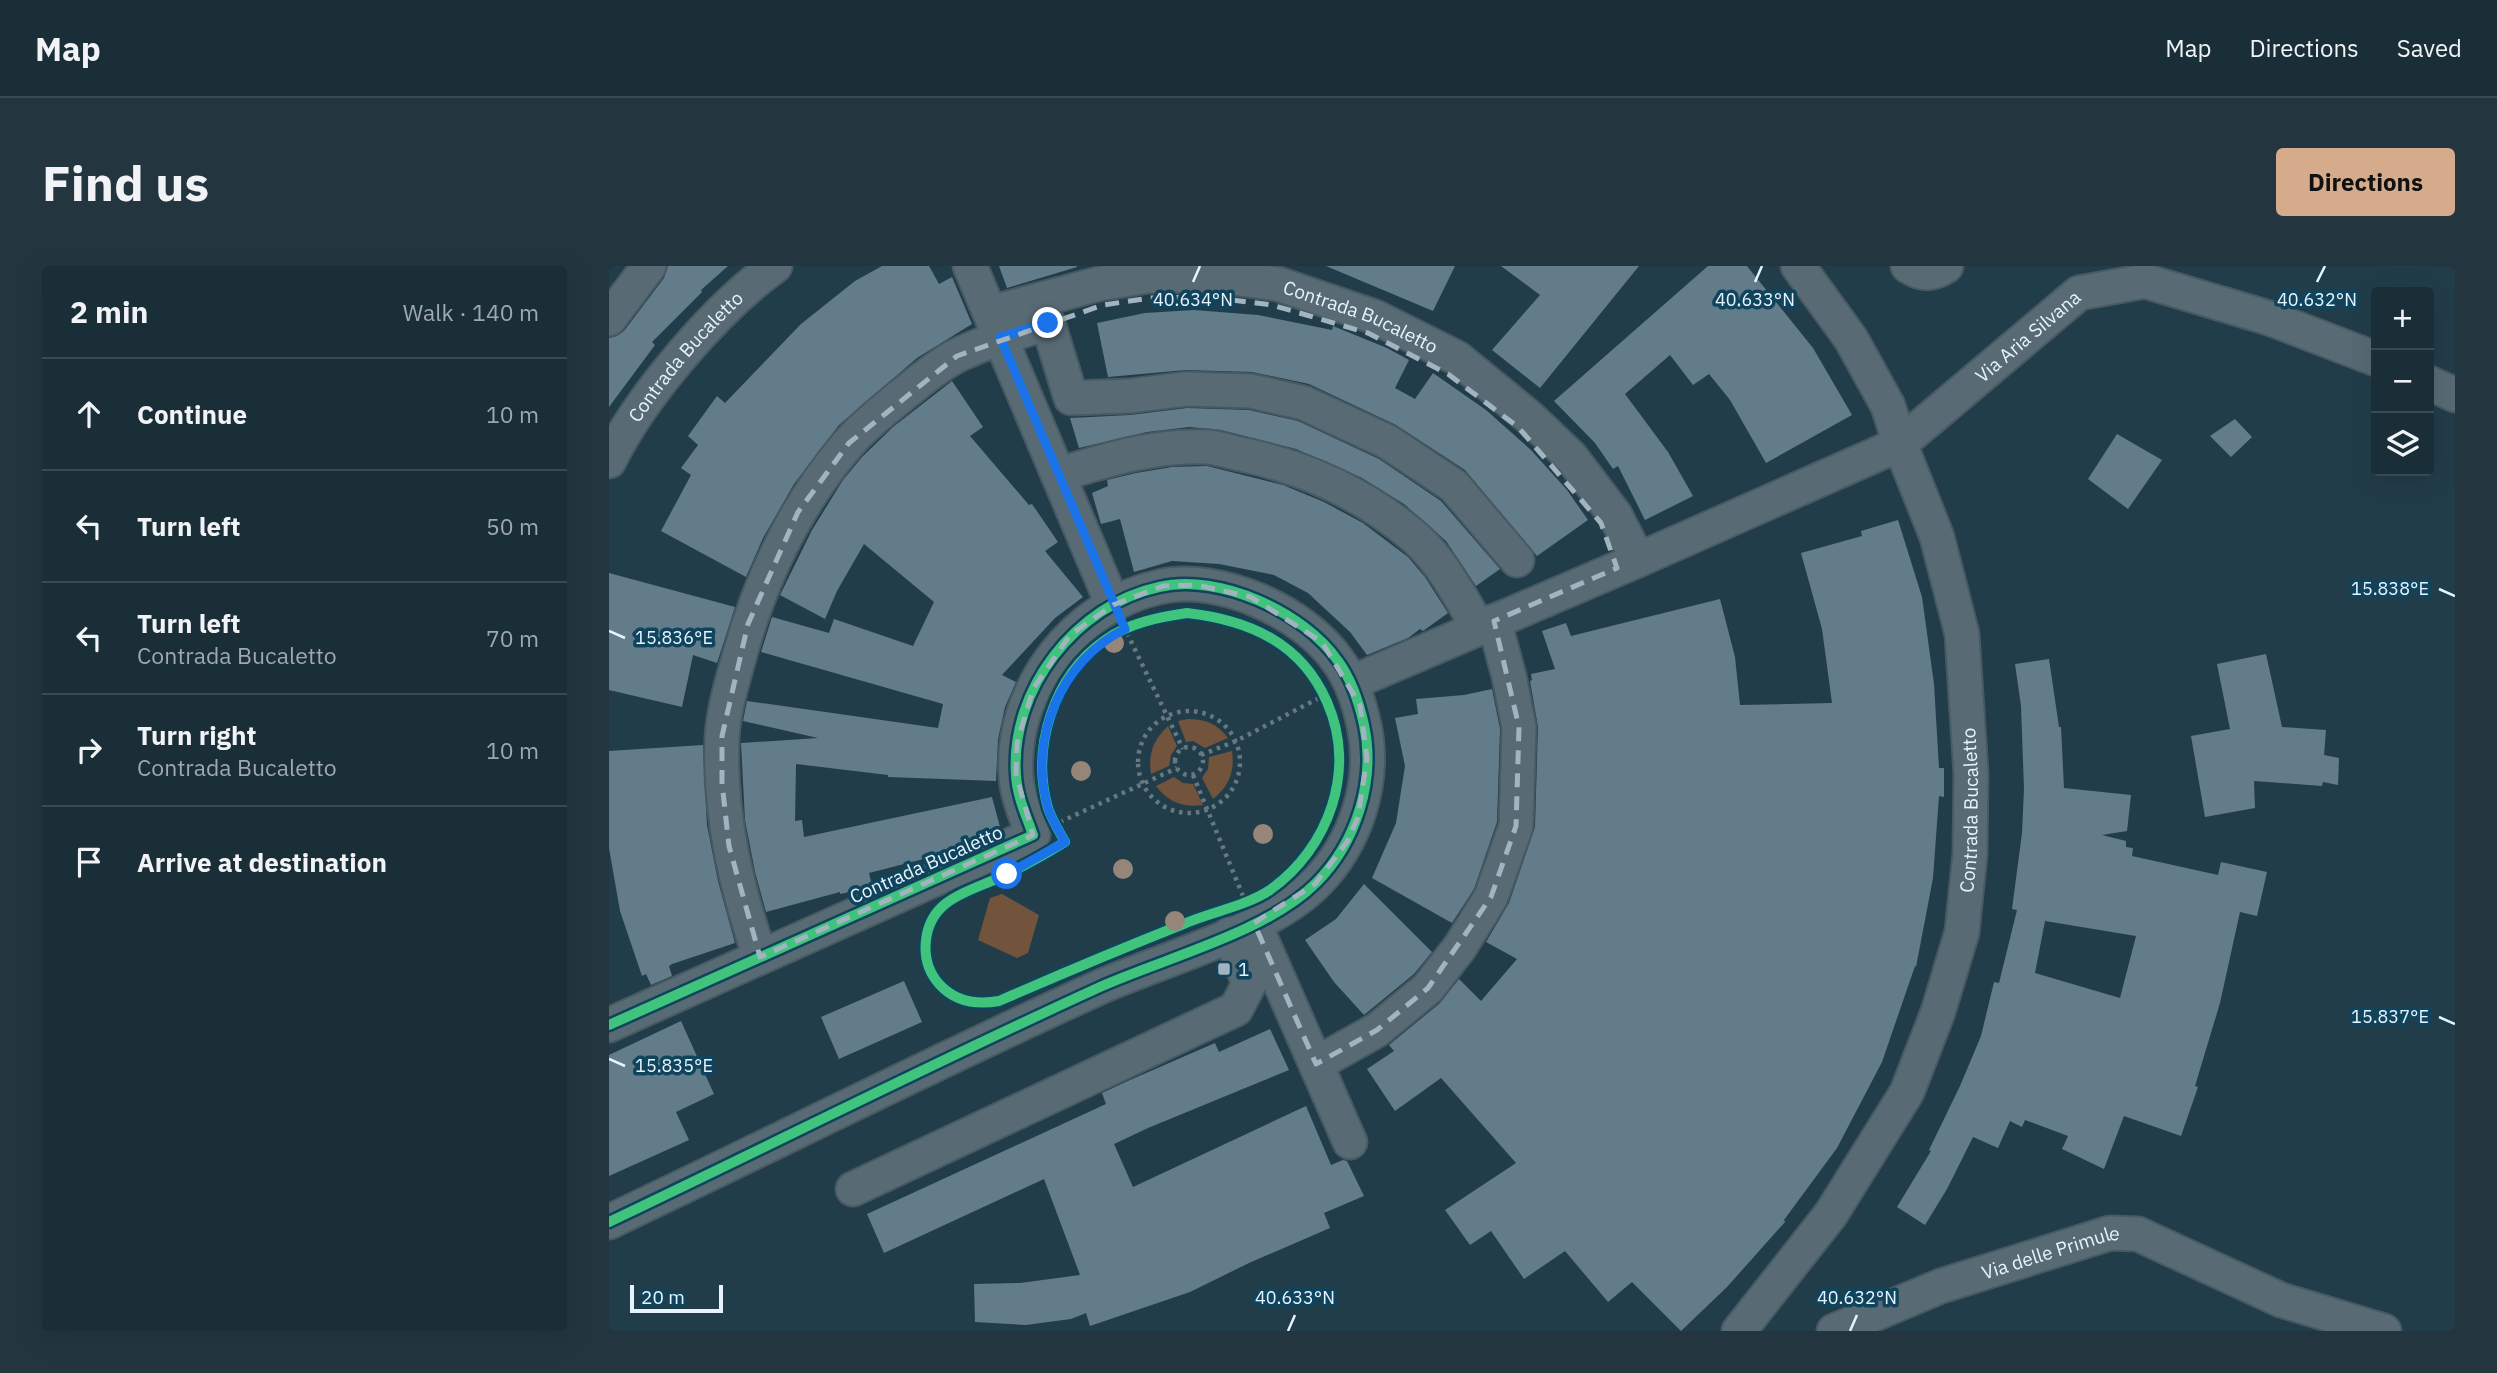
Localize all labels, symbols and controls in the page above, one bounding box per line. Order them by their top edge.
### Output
text: Map [35,27,101,70]
text: Map [2165,32,2211,64]
text: Directions [2249,32,2359,64]
text: Saved [2397,32,2462,64]
button: Directions [2276,148,2455,216]
text: Find us [42,151,209,214]
street label: Contrada Bucaletto [1280,275,1442,359]
street label: Via Aria Silvana [1970,285,2085,387]
street label: Contrada Bucaletto [623,286,748,427]
map controls [2371,287,2434,476]
button: + [2371,287,2434,350]
text: 40.634°N [1153,288,1233,311]
text: 40.633°N [1715,288,1795,311]
text: 40.632°N [2277,288,2357,311]
text: 2 min [70,292,148,331]
text: Walk · 140 m [403,297,539,327]
route end [1032,307,1063,338]
button: − [2371,350,2434,413]
icon: ahead [70,395,108,433]
text: Continue [137,397,247,431]
text: 10 m [486,399,539,429]
button: layers [2371,413,2434,476]
icon: left [70,507,108,545]
text: Turn left [137,509,240,543]
text: 50 m [486,511,539,541]
text: 15.838°E [2351,577,2429,600]
text: Turn left [137,606,240,640]
icon: left [70,619,108,657]
text: 70 m [486,623,539,653]
text: 15.836°E [635,626,713,649]
text: Contrada Bucaletto [137,640,337,670]
text: Turn right [137,718,256,752]
street label: Contrada Bucaletto [1954,727,1983,894]
icon: right [70,731,108,769]
text: 10 m [486,735,539,765]
text: Contrada Bucaletto [137,752,337,782]
street label: Contrada Bucaletto [846,820,1006,908]
icon: arrive [70,843,108,881]
text: Arrive at destination [137,845,387,879]
route start [991,858,1022,889]
place label: 1 [1238,957,1249,981]
marker: 1 [1216,961,1232,977]
text: 15.837°E [2351,1005,2429,1028]
text: 15.835°E [635,1054,713,1077]
street label: Via delle Primule [1979,1221,2120,1285]
scale bar [630,1282,723,1314]
text: 20 m [641,1285,685,1309]
text: 40.633°N [1255,1286,1335,1309]
text: 40.632°N [1817,1286,1897,1309]

